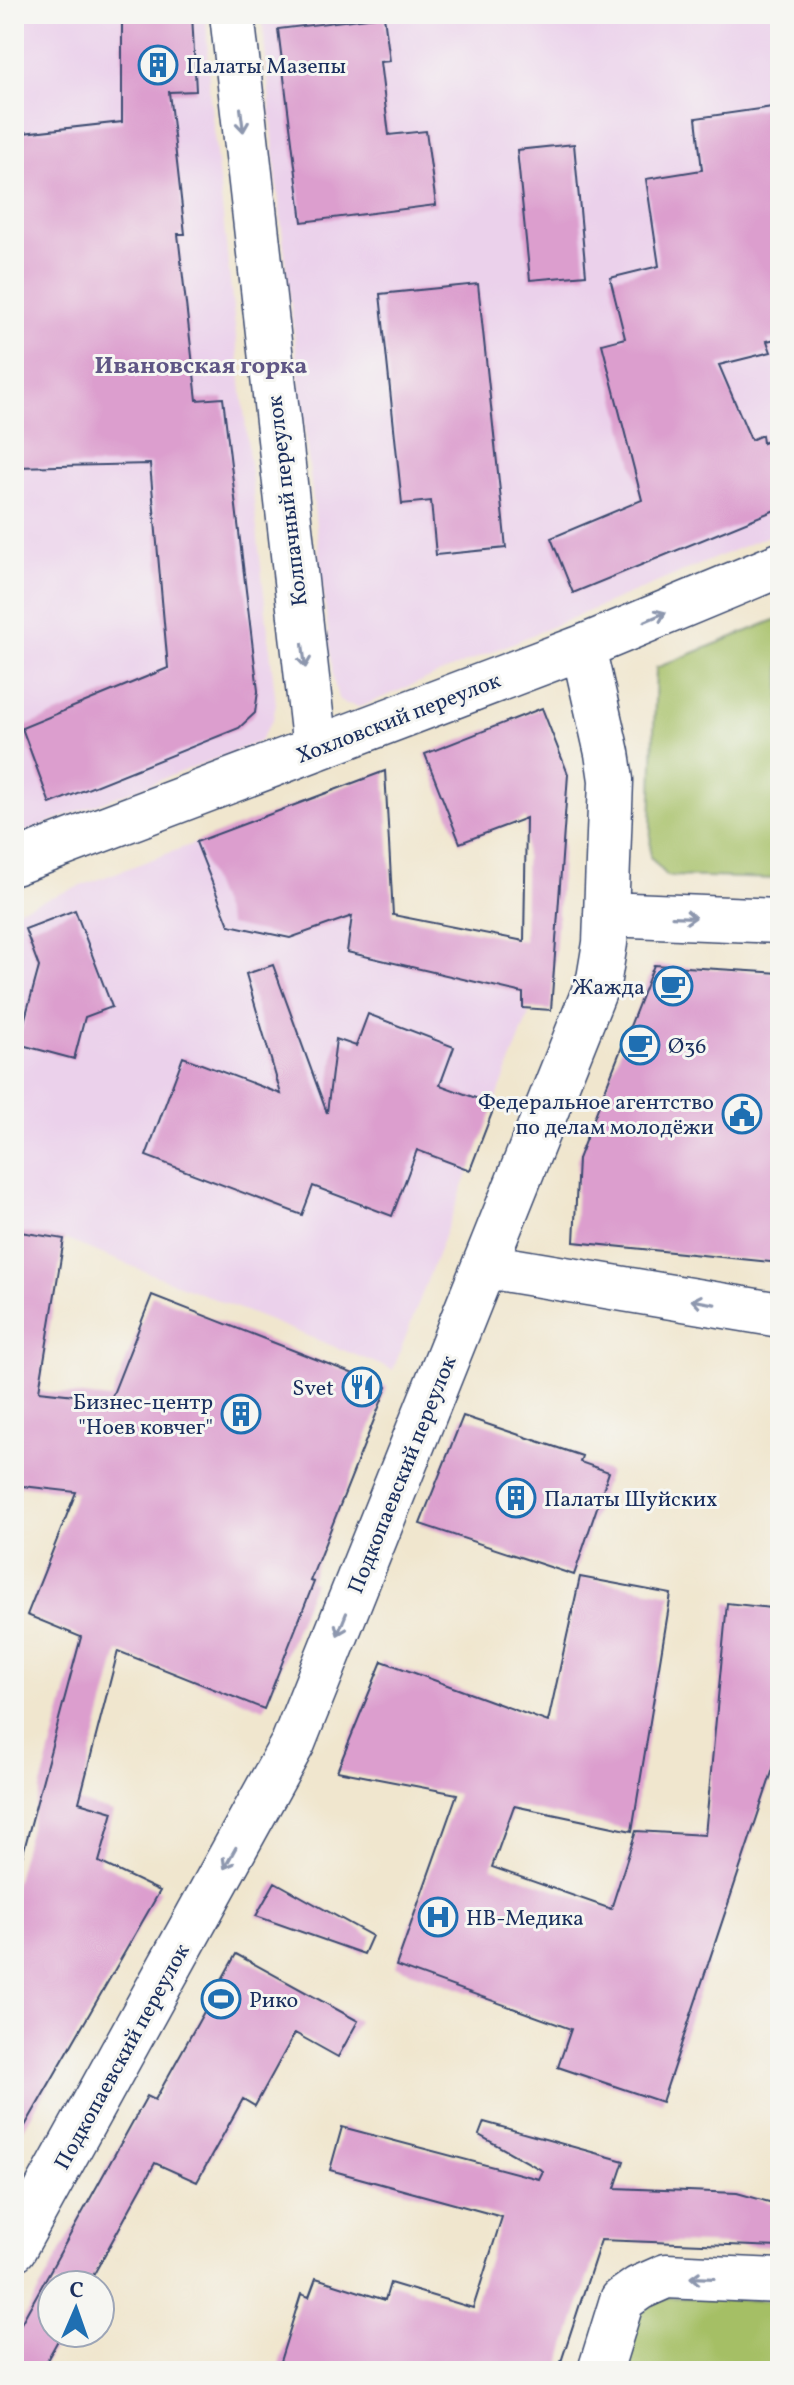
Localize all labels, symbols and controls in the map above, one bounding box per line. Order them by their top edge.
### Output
building icon: Палаты Мазепы [137,44,179,86]
place label: Палаты Мазепы [186,52,346,83]
one-way arrow [235,106,250,132]
district label: Ивановская горка [95,350,307,384]
street label: Колпачный переулок [260,393,317,608]
one-way arrow [642,608,667,623]
one-way arrow [297,643,312,668]
street label: Хохловский переулок [292,666,506,773]
one-way arrow [670,910,697,925]
cafe icon: Жажда [652,965,694,1007]
place label: Жажда [572,973,645,1004]
cafe icon: Ø36 [619,1024,661,1066]
place label: Ø36 [668,1032,707,1063]
place label: Федеральное агентство по делам молодёжи [478,1088,714,1144]
public building icon: Федеральное агентство по делам молодёжи [721,1093,763,1135]
one-way arrow [691,1294,716,1309]
street label: Подкопаевский переулок [341,1351,465,1599]
restaurant icon: Svet [341,1366,383,1408]
place label: Svet [292,1374,334,1405]
place label: Бизнес-центр "Ноев ковчег" [73,1388,213,1444]
building icon: Бизнес-центр "Ноев ковчег" [220,1393,262,1435]
building icon: Палаты Шуйских [495,1477,537,1519]
place label: Палаты Шуйских [544,1485,718,1516]
one-way arrow [334,1611,348,1636]
one-way arrow [222,1846,238,1869]
hospital icon: НВ-Медика [417,1896,459,1938]
place label: НВ-Медика [466,1904,584,1935]
street label: Подкопаевский переулок [48,1938,199,2176]
sports icon: Рико [200,1978,242,2020]
place label: Рико [249,1986,298,2017]
north arrow [36,2269,116,2349]
one-way arrow [689,2270,716,2285]
text: С [69,2276,84,2307]

